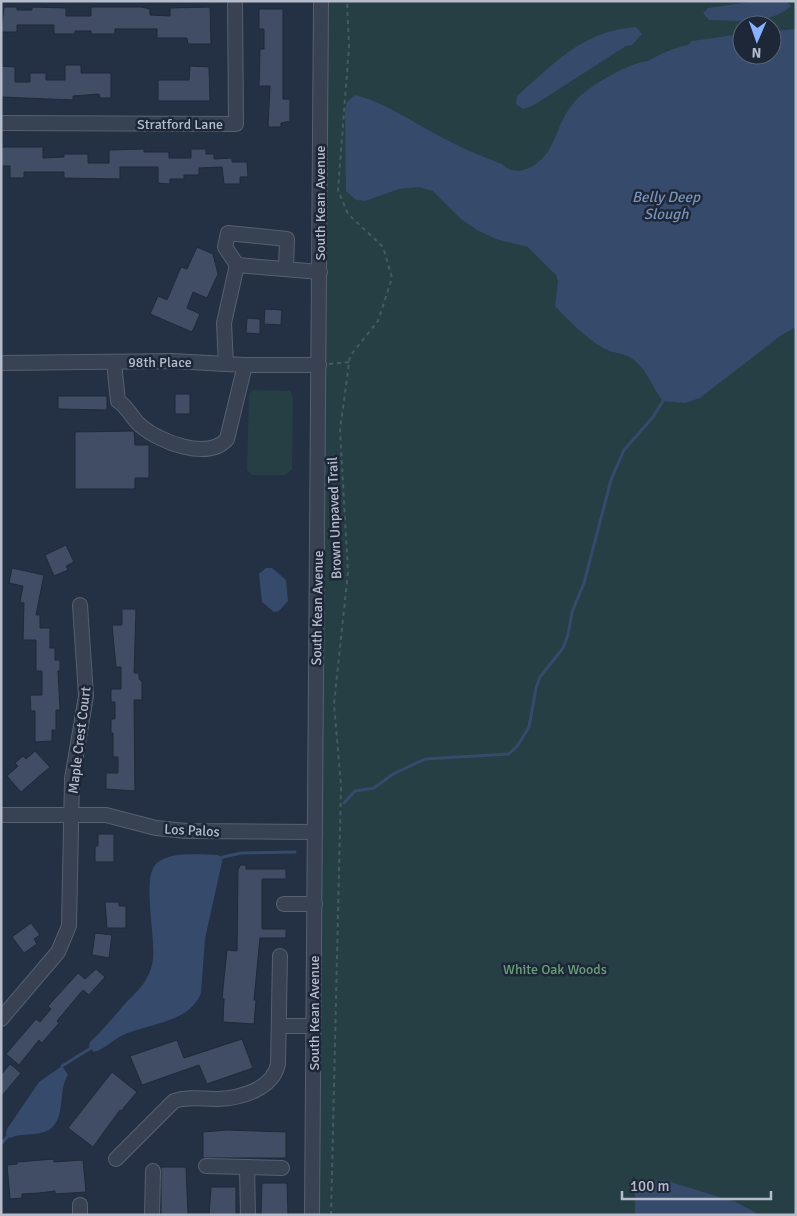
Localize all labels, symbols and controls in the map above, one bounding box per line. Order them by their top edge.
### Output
north arrow [732,15,782,65]
text: N [751,44,762,61]
street label: Stratford Lane [137,116,223,133]
street label: South Kean Avenue [312,145,329,261]
water label: Belly Deep Slough [632,188,701,223]
street label: 98th Place [128,354,192,371]
street label: Brown Unpaved Trail [324,457,345,579]
street label: South Kean Avenue [308,550,327,666]
street label: Maple Crest Court [64,685,95,795]
street label: Los Palos [164,821,220,840]
street label: South Kean Avenue [306,955,323,1071]
park label: White Oak Woods [503,961,607,978]
scale bar [622,1168,771,1200]
text: 100 m [630,1177,670,1195]

